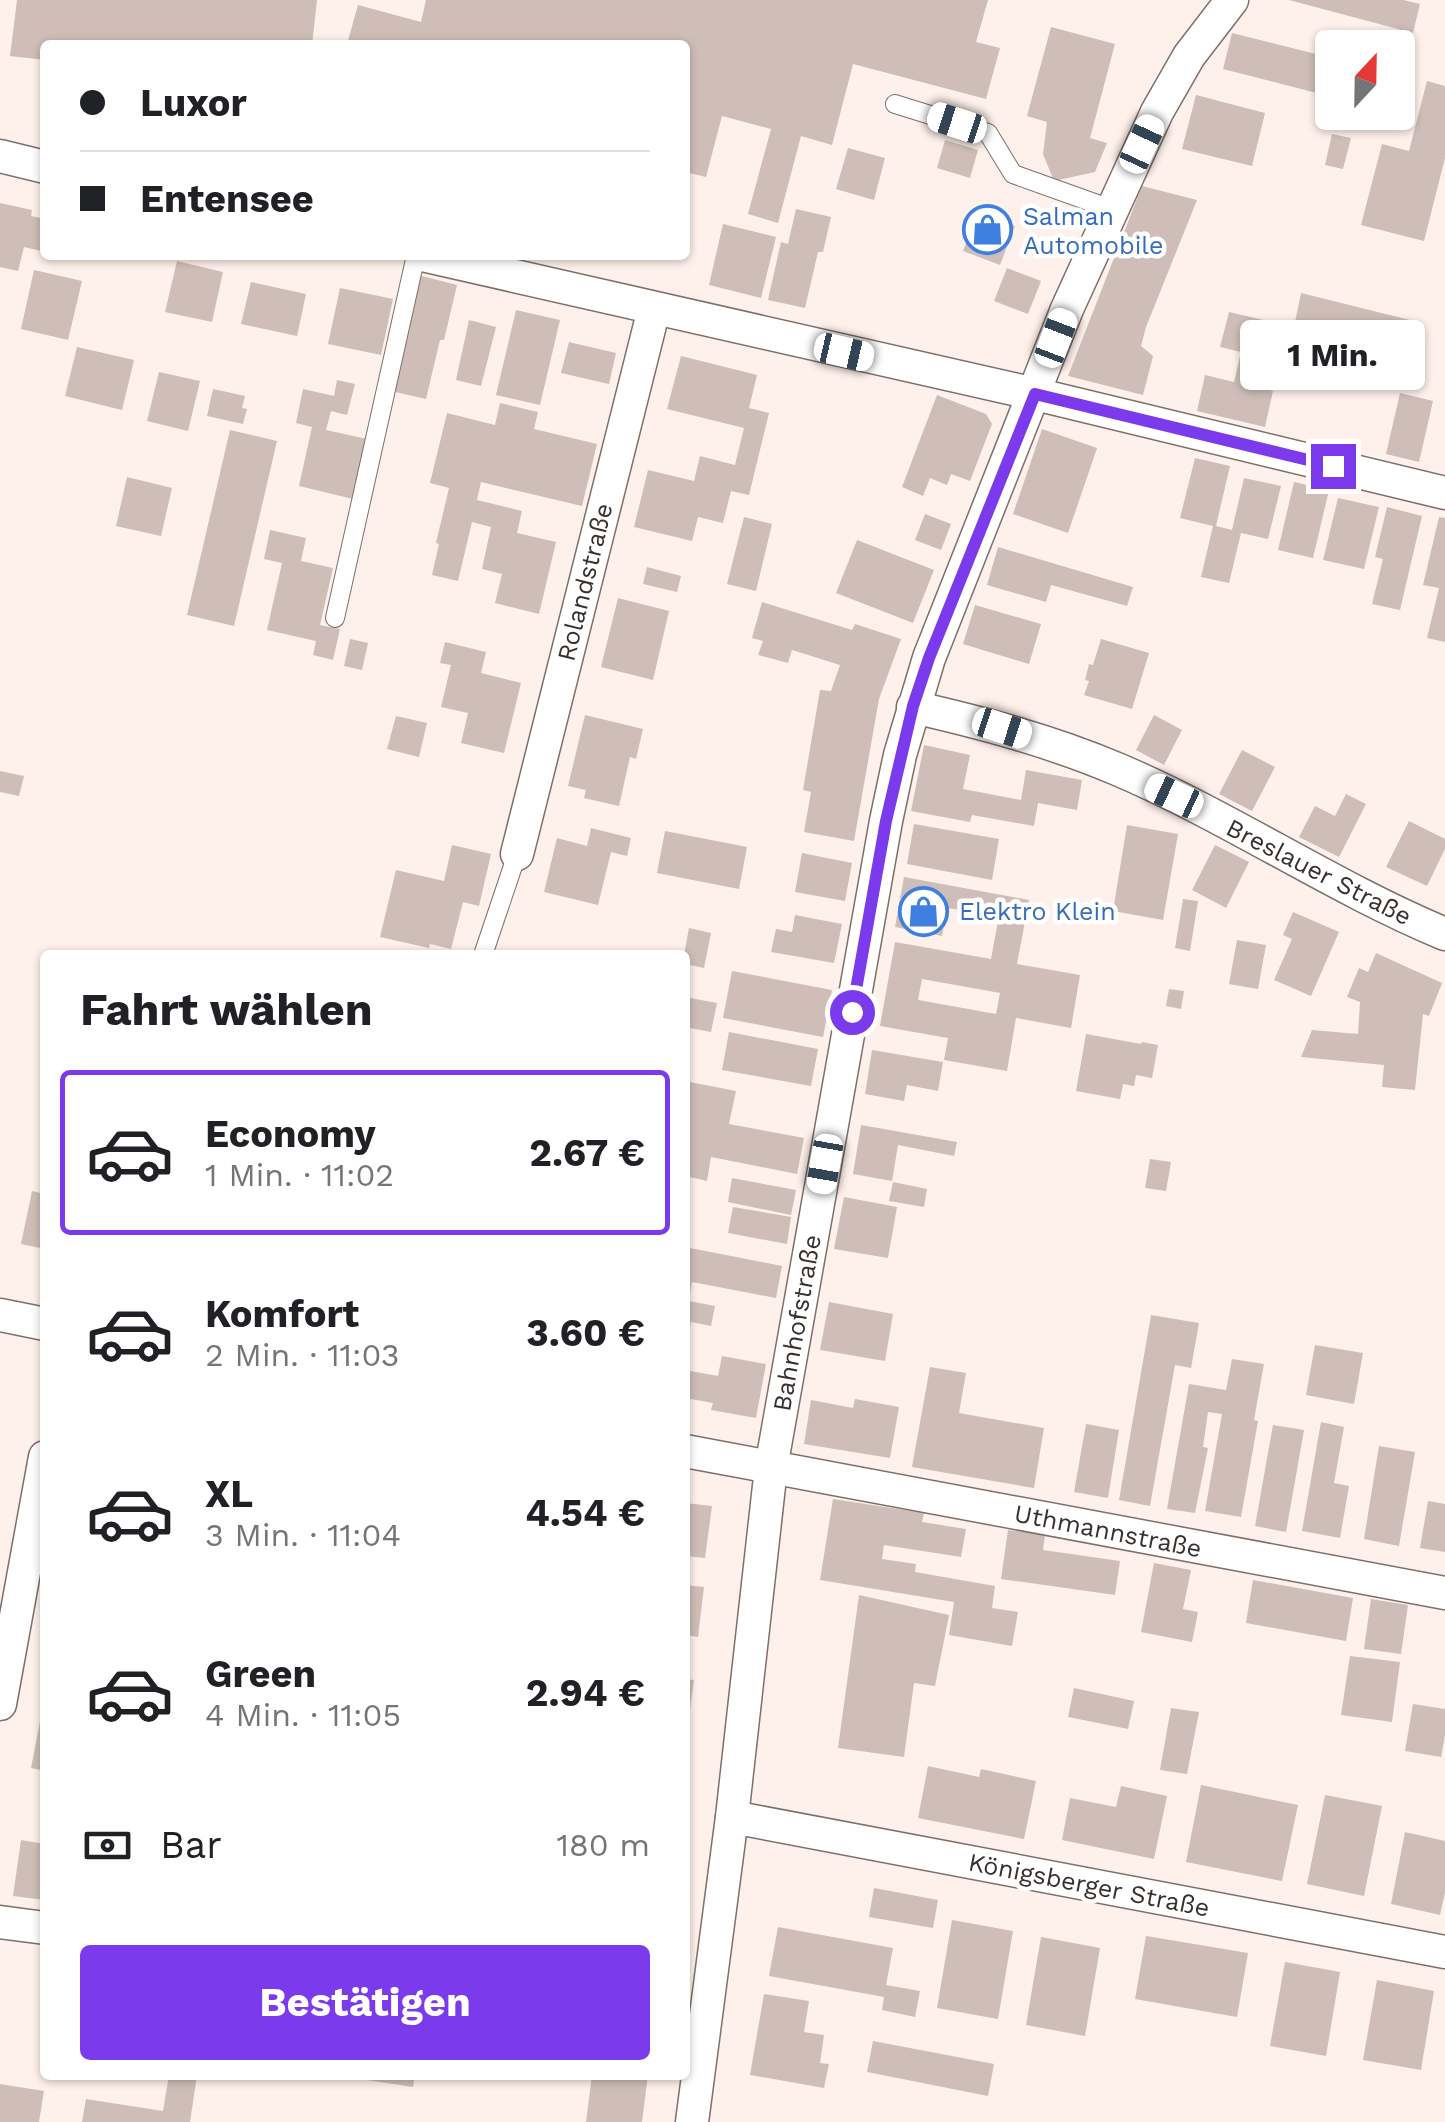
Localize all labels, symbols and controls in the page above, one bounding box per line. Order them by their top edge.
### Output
north arrow [1315,30,1415,130]
map controls [1315,30,1415,130]
text: Luxor [140,81,247,125]
car [924,99,990,147]
car [1116,110,1168,178]
text: Entensee [140,177,314,221]
place label: Salman Automobile [1023,202,1163,260]
shop icon: Salman Automobile [962,204,1014,256]
car [1031,305,1081,371]
callout: 1 Min. [1240,321,1426,391]
car [811,331,877,373]
text: 1 Min. [1287,336,1378,374]
route end [1311,444,1356,489]
street label: Rolandstraße [551,500,619,664]
car [969,704,1035,752]
car [1140,770,1208,822]
street label: Breslauer Straße [1222,813,1416,931]
shop icon: Elektro Klein [898,885,950,937]
place label: Elektro Klein [959,897,1116,926]
text: Fahrt wählen [80,983,373,1036]
route start [830,990,875,1035]
icon: car [85,1108,175,1198]
text: Economy [205,1112,376,1156]
text: 2.67 € [529,1131,645,1175]
car [805,1132,845,1196]
text: 1 Min. · 11:02 [205,1156,394,1194]
street label: Bahnhofstraße [767,1232,827,1414]
icon: car [85,1288,175,1378]
text: Komfort [205,1292,359,1336]
text: 3.60 € [526,1311,645,1355]
text: 2 Min. · 11:03 [205,1336,400,1374]
icon: car [85,1468,175,1558]
text: XL [205,1472,253,1516]
text: 4.54 € [525,1491,645,1535]
street label: Uthmannstraße [1012,1499,1204,1563]
text: 3 Min. · 11:04 [205,1516,401,1554]
icon: car [85,1648,175,1738]
text: Green [205,1652,316,1696]
text: 2.94 € [526,1671,645,1715]
text: 4 Min. · 11:05 [205,1696,401,1734]
icon: cash [80,1818,135,1873]
text: Bar [160,1823,222,1867]
text: 180 m [556,1826,650,1864]
street label: Königsberger Straße [966,1847,1212,1923]
button: Bestätigen [80,1945,650,2060]

